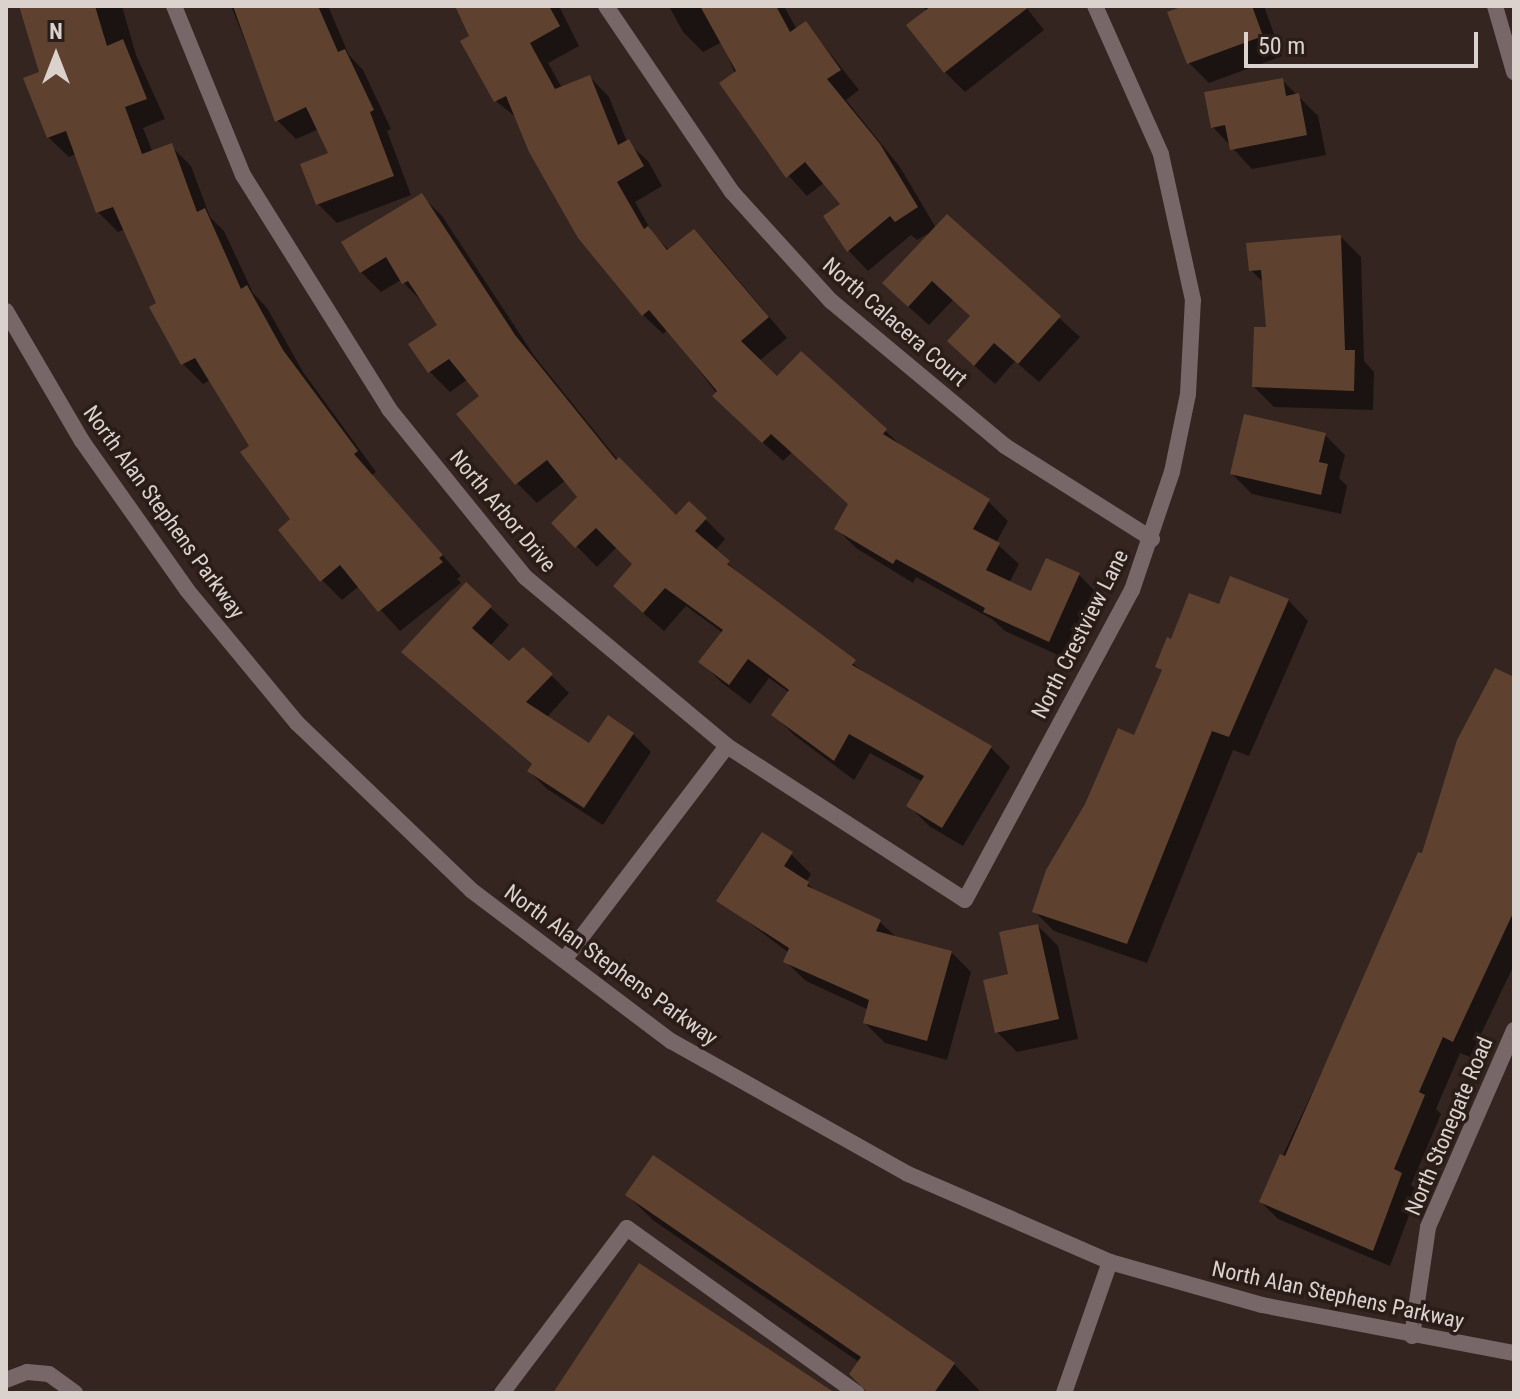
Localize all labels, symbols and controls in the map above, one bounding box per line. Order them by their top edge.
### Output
north arrow [16,16,96,96]
scale bar [1248,16,1482,66]
text: N [49,19,63,44]
text: 50 m [1258,32,1305,60]
street label: North Calacera Court [817,252,973,392]
street label: North Alan Stephens Parkway [78,400,250,624]
street label: North Arbor Drive [444,445,562,577]
street label: North Crestview Lane [1026,545,1134,723]
street label: North Alan Stephens Parkway [499,879,723,1051]
street label: North Stonegate Road [1399,1033,1499,1219]
street label: North Alan Stephens Parkway [1210,1255,1466,1335]

